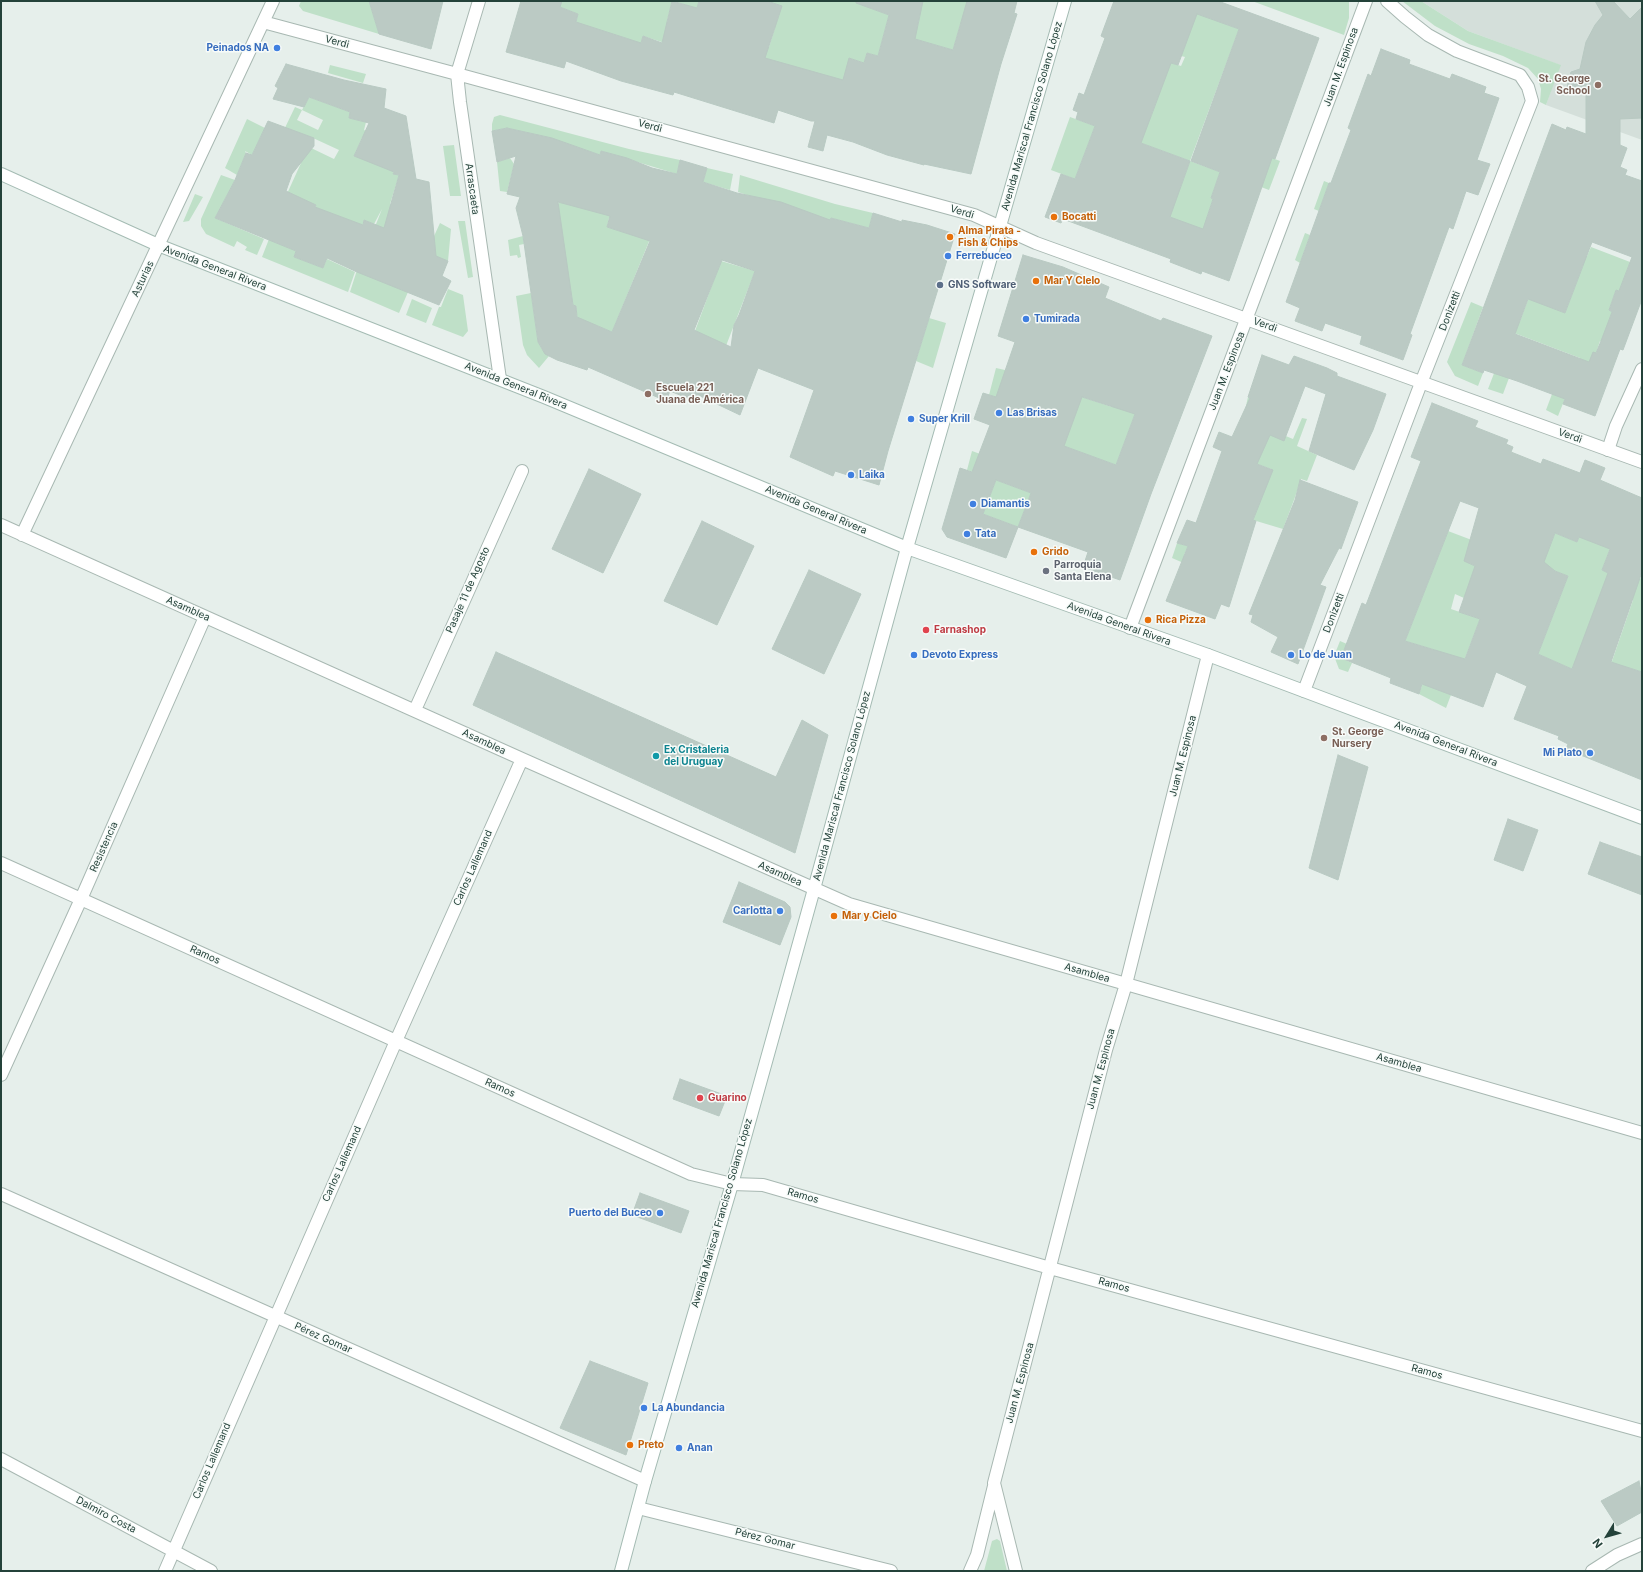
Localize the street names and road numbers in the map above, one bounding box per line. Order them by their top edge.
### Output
street label: Avenida Mariscal Francisco Solano López [999,20,1065,212]
street label: Juan M. Espinosa [1321,26,1361,108]
street label: Verdi [324,33,350,51]
street label: Verdi [637,117,663,135]
street label: Arrascaeta [462,163,482,215]
street label: Verdi [949,203,975,221]
street label: Avenida General Rivera [162,243,268,293]
street label: Asturias [129,259,157,299]
street label: Donizetti [1437,289,1463,333]
street label: Verdi [1251,315,1279,335]
street label: Juan M. Espinosa [1206,330,1248,412]
street label: Avenida General Rivera [463,360,569,412]
street label: Verdi [1556,426,1584,446]
street label: Avenida General Rivera [763,483,869,537]
street label: Pasaje 11 de Agosto [444,545,492,635]
street label: Donizetti [1321,591,1347,635]
street label: Asamblea [164,594,212,624]
street label: Avenida General Rivera [1066,600,1172,648]
street label: Avenida Mariscal Francisco Solano López [811,690,873,882]
street label: Juan M. Espinosa [1167,714,1199,798]
street label: Avenida General Rivera [1393,719,1499,769]
street label: Asamblea [460,727,508,757]
street label: Resistencia [88,820,120,874]
street label: Carlos Lallemand [451,828,495,908]
street label: Asamblea [756,859,804,889]
street label: Ramos [188,943,222,967]
street label: Asamblea [1063,961,1111,985]
street label: Juan M. Espinosa [1084,1027,1118,1111]
street label: Asamblea [1375,1051,1423,1075]
street label: Ramos [483,1076,517,1100]
street label: Avenida Mariscal Francisco Solano López [689,1117,755,1309]
street label: Carlos Lallemand [320,1124,364,1204]
street label: Ramos [786,1186,820,1206]
street label: Ramos [1097,1275,1131,1295]
street label: Pérez Gomar [293,1320,353,1356]
street label: Juan M. Espinosa [1003,1341,1037,1425]
street label: Ramos [1410,1362,1444,1382]
street label: Carlos Lallemand [191,1421,233,1501]
street label: Dalmiro Costa [74,1494,138,1536]
street label: Pérez Gomar [734,1526,796,1552]

